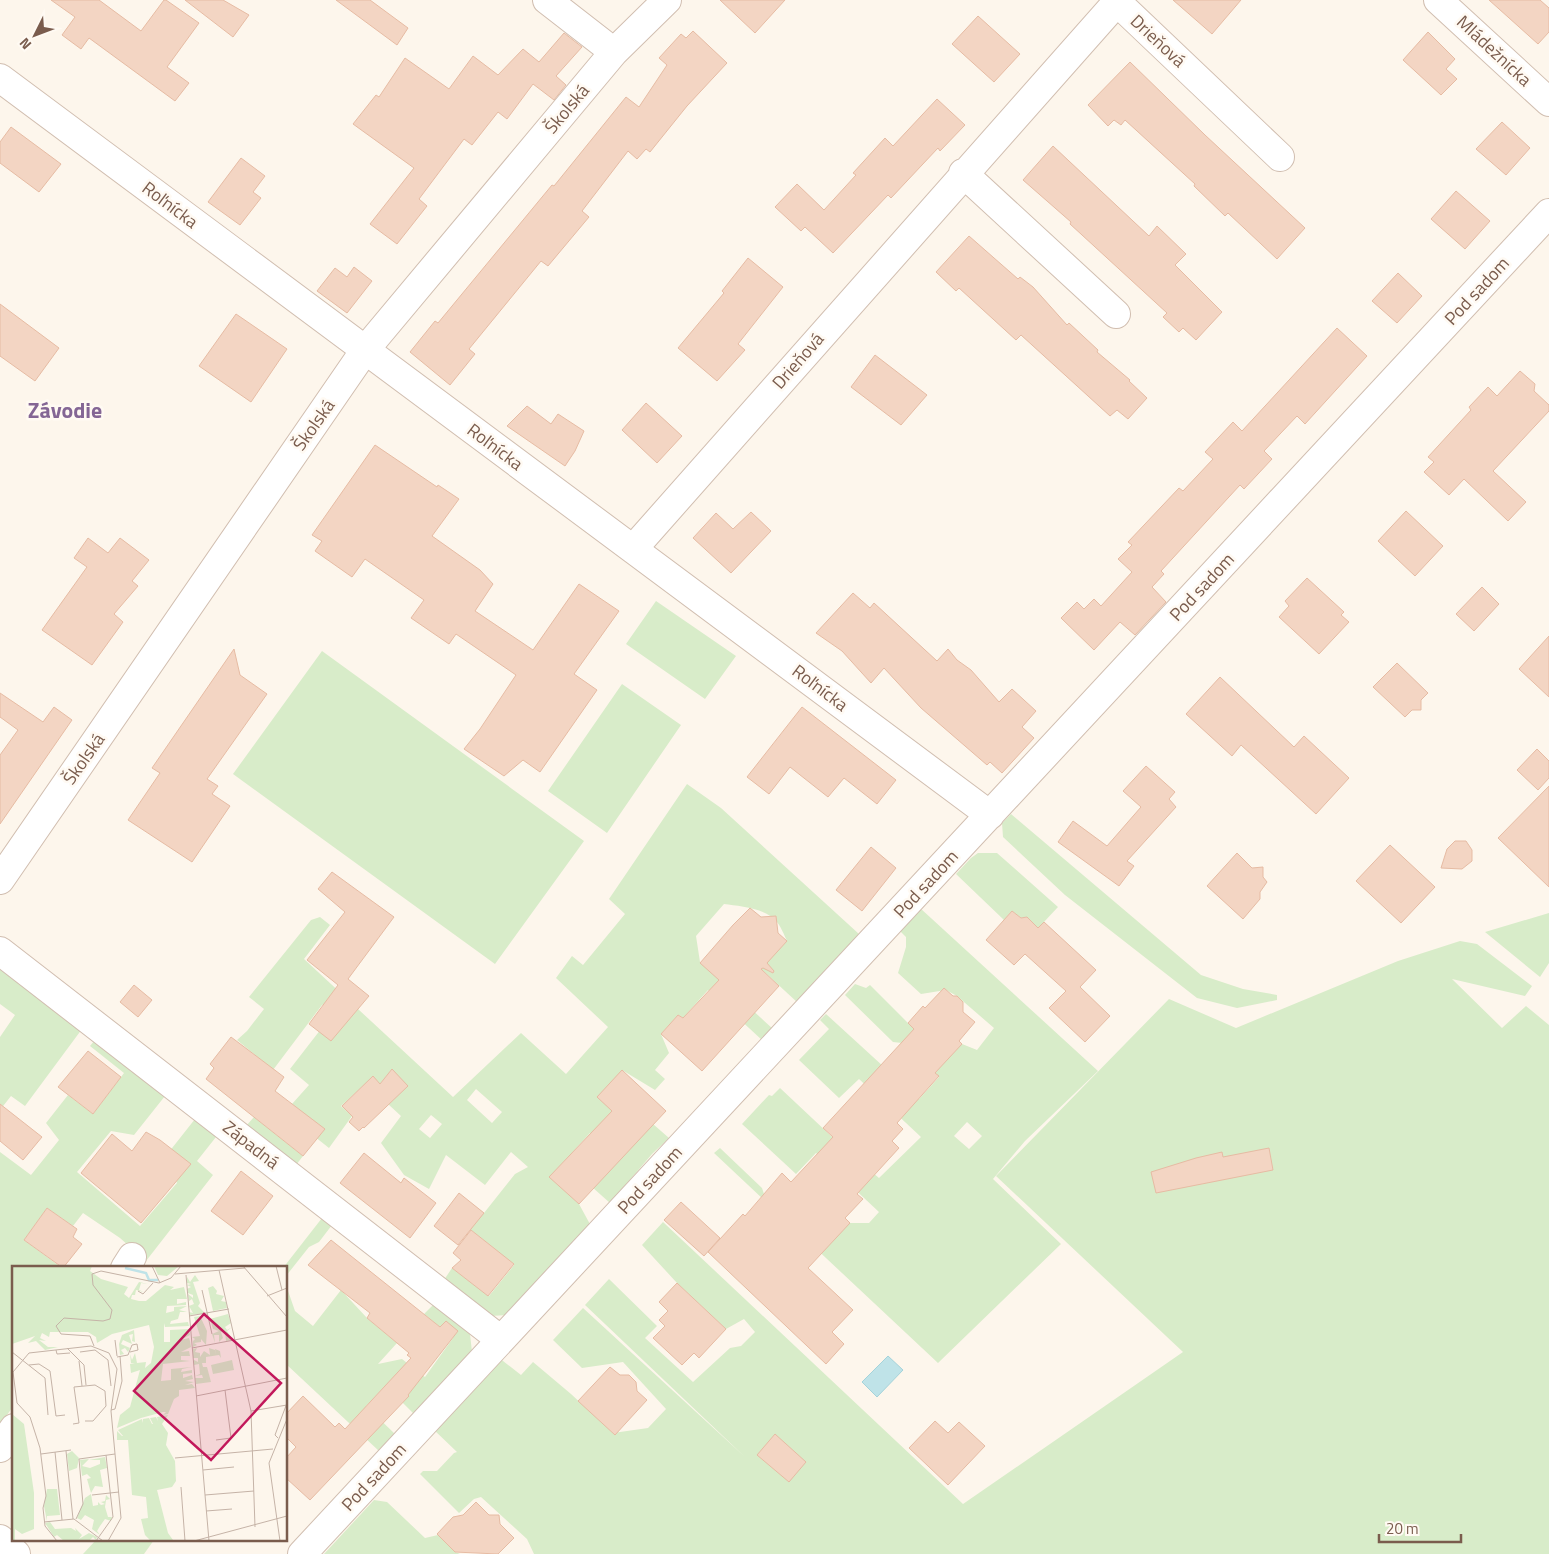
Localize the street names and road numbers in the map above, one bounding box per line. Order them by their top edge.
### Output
street label: Drieňová [1124,8,1192,73]
street label: Mládežnícka [1451,9,1538,93]
street label: Školská [538,78,596,139]
street label: Roľnícka [136,174,204,235]
street label: Pod sadom [1438,250,1516,331]
street label: Drieňová [765,326,830,395]
street label: Školská [286,393,341,456]
street label: Roľnícka [461,416,529,477]
street label: Pod sadom [1163,546,1241,627]
street label: Roľnícka [786,657,854,718]
street label: Školská [56,727,111,790]
street label: Pod sadom [887,843,965,924]
street label: Západná [217,1114,285,1175]
street label: Pod sadom [611,1139,689,1220]
street label: Pod sadom [335,1436,413,1517]

